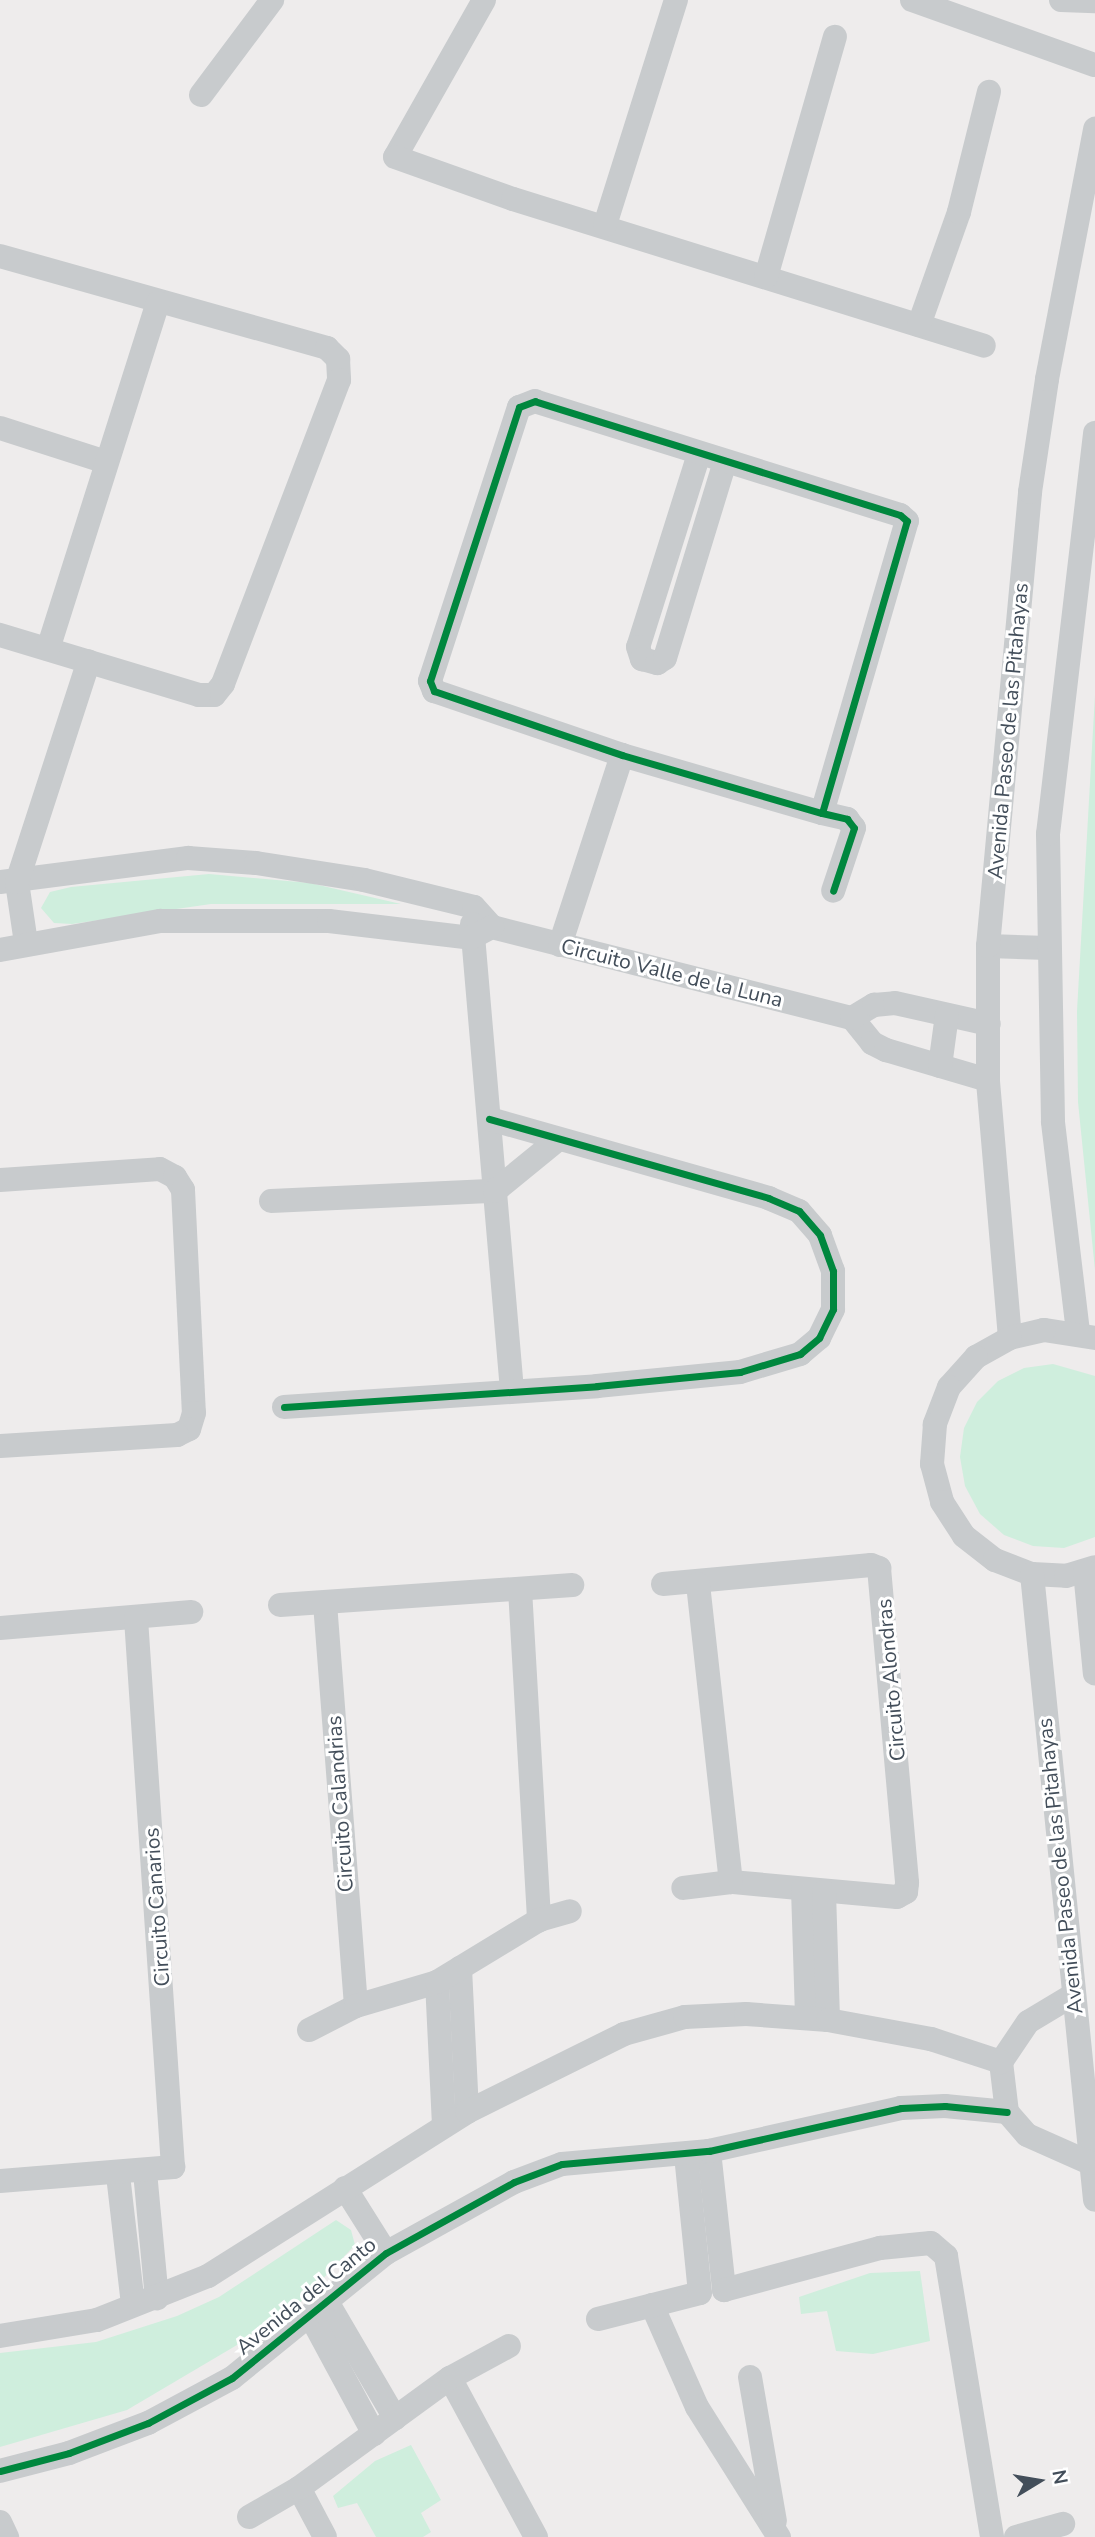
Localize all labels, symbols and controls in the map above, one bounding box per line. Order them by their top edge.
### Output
street label: Avenida Paseo de las Pitahayas [982,582,1034,880]
street label: Circuito Valle de la Luna [558,933,786,1013]
street label: Circuito Alondras [871,1598,911,1762]
street label: Circuito Calandrias [321,1715,359,1893]
street label: Avenida Paseo de las Pitahayas [1032,1717,1088,2015]
street label: Circuito Canarios [139,1827,175,1987]
street label: Avenida del Canto [231,2232,381,2360]
north arrow [1004,2446,1074,2516]
text: N [1045,2468,1074,2486]

